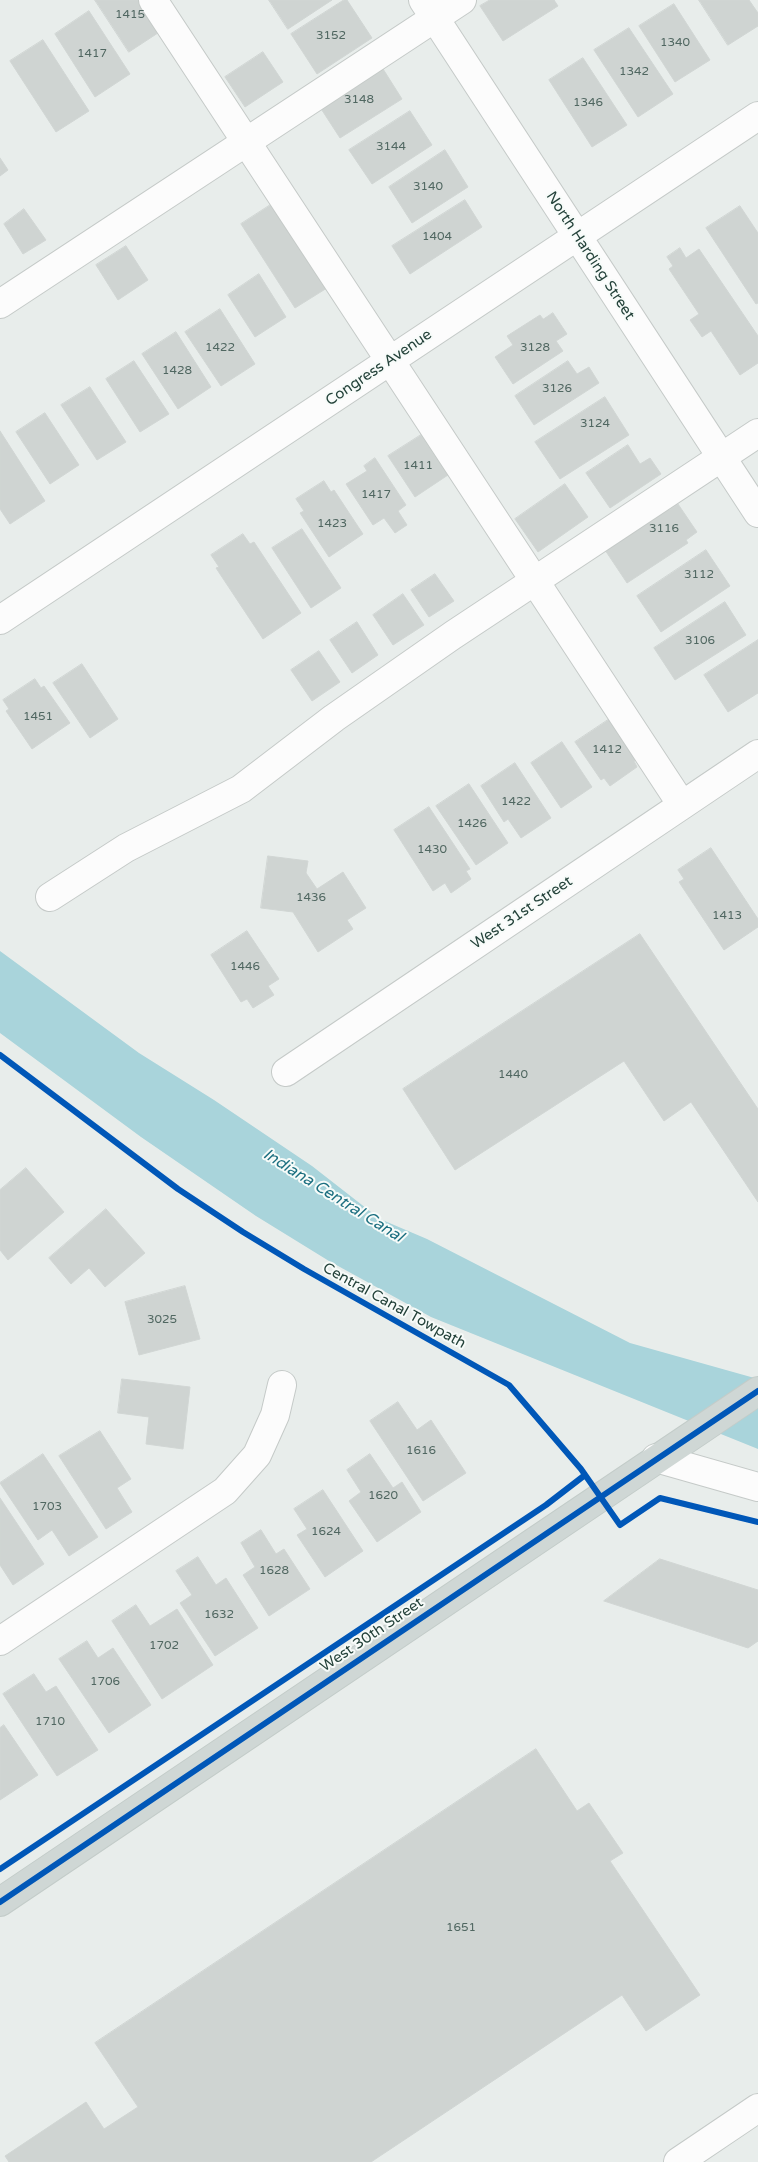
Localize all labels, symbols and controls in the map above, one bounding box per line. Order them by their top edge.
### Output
house number: 1415 [115,8,145,22]
house number: 3152 [316,29,346,43]
house number: 1340 [660,36,690,50]
house number: 1417 [77,47,107,61]
house number: 1342 [619,65,649,79]
house number: 3148 [344,93,374,107]
house number: 1346 [573,96,603,110]
house number: 3144 [376,140,406,154]
house number: 3140 [413,180,443,194]
street label: North Harding Street [542,188,638,324]
house number: 1404 [422,230,452,244]
street label: Congress Avenue [323,326,435,410]
house number: 1422 [205,341,235,355]
house number: 3128 [520,341,550,355]
house number: 1428 [162,364,192,378]
house number: 3126 [542,382,572,396]
house number: 3124 [580,417,610,431]
house number: 1411 [403,459,433,473]
house number: 1417 [361,488,391,502]
house number: 1423 [317,517,347,531]
house number: 3116 [649,522,679,536]
house number: 3112 [684,568,714,582]
house number: 3106 [685,634,715,648]
house number: 1451 [23,710,53,724]
house number: 1412 [592,743,622,757]
house number: 1422 [501,795,531,809]
house number: 1426 [457,817,487,831]
house number: 1430 [417,843,447,857]
street label: West 31st Street [468,872,576,954]
house number: 1436 [296,891,326,905]
house number: 1413 [712,909,742,923]
house number: 1446 [230,960,260,974]
house number: 1440 [498,1068,528,1082]
water label: Indiana Central Canal [259,1145,407,1247]
street label: Central Canal Towpath [319,1259,469,1353]
house number: 3025 [147,1313,177,1327]
house number: 1616 [406,1444,436,1458]
house number: 1620 [368,1489,398,1503]
house number: 1703 [32,1500,62,1514]
house number: 1624 [311,1525,341,1539]
house number: 1628 [259,1564,289,1578]
street label: West 30th Street [317,1594,427,1676]
house number: 1632 [204,1608,234,1622]
house number: 1702 [149,1639,179,1653]
house number: 1706 [90,1675,120,1689]
house number: 1710 [35,1715,65,1729]
house number: 1651 [446,1921,476,1935]

